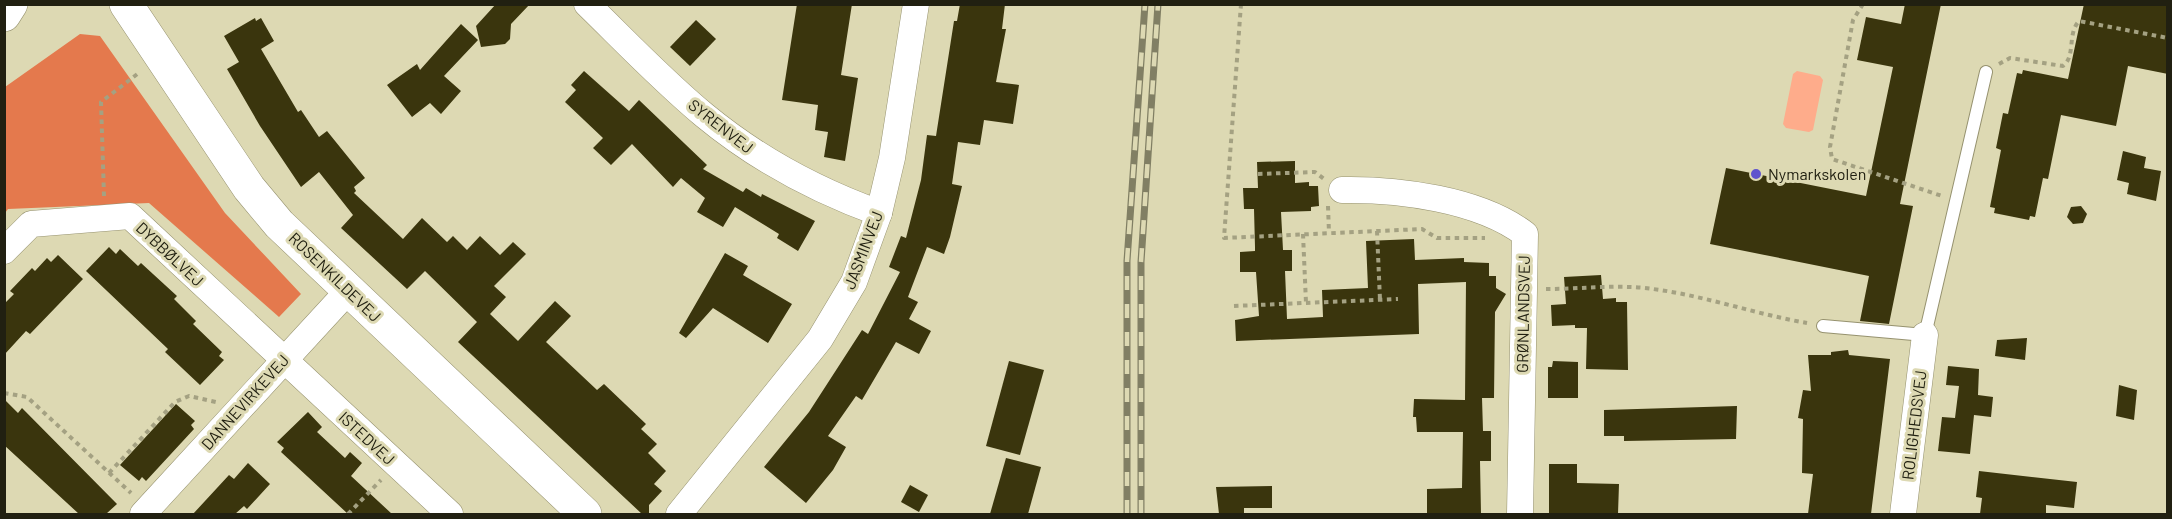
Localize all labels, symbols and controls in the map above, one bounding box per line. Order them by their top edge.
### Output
street label: SYRENVEJ [685,95,757,157]
place label: Nymarkskolen [1768,164,1866,183]
marker: Nymarkskolen [1749,167,1763,181]
street label: JASMINVEJ [839,208,886,292]
street label: DYBBØLVEJ [133,218,208,290]
street label: ROSENKILDEVEJ [285,228,385,325]
street label: GRØNLANDSVEJ [1512,255,1533,373]
street label: DANNEVIRKEVEJ [197,350,292,453]
street label: ROLIGHEDSVEJ [1897,369,1930,481]
street label: ISTEDVEJ [335,407,399,468]

